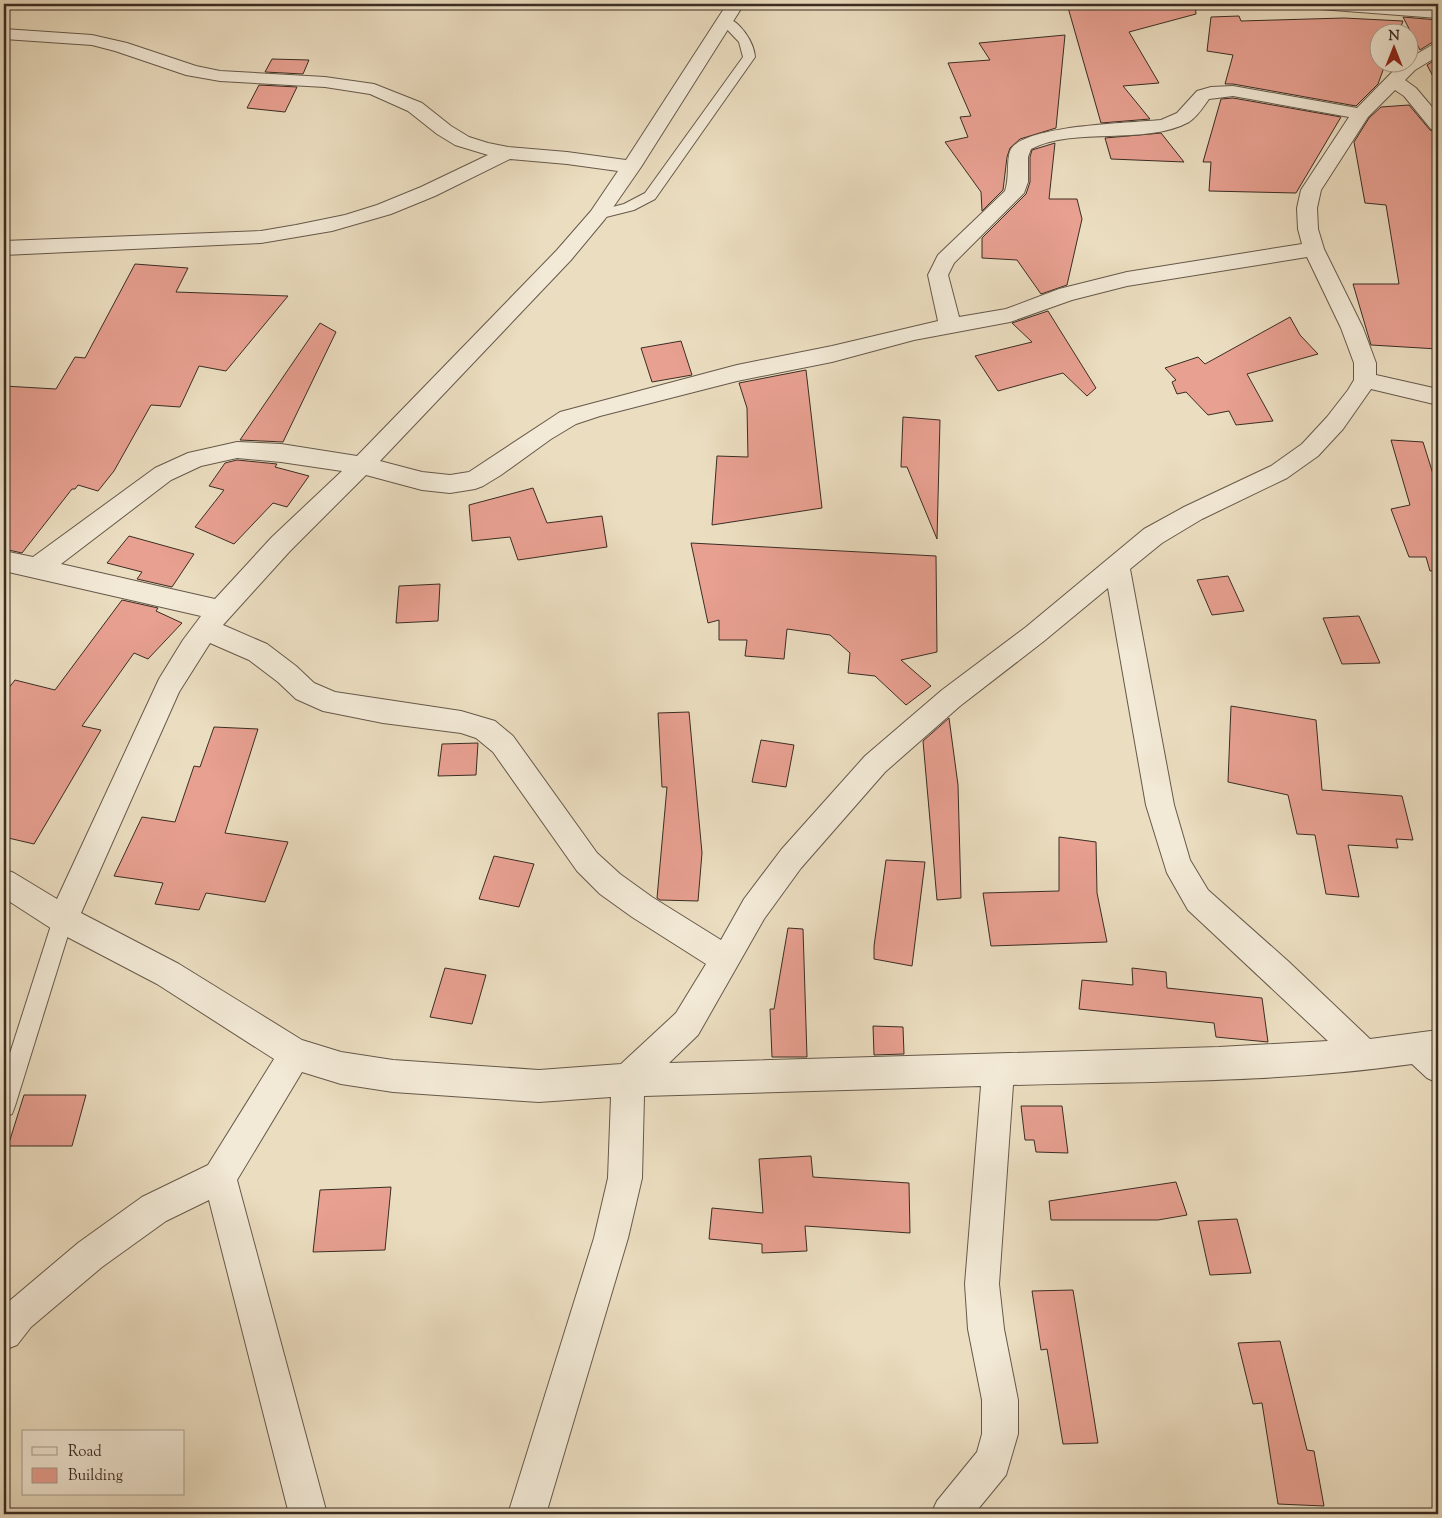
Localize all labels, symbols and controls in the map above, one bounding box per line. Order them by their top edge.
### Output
north arrow [1370,22,1420,72]
text: N [1388,27,1400,47]
legend [22,1430,185,1496]
text: Road [68,1442,102,1463]
text: Building [68,1466,123,1487]

